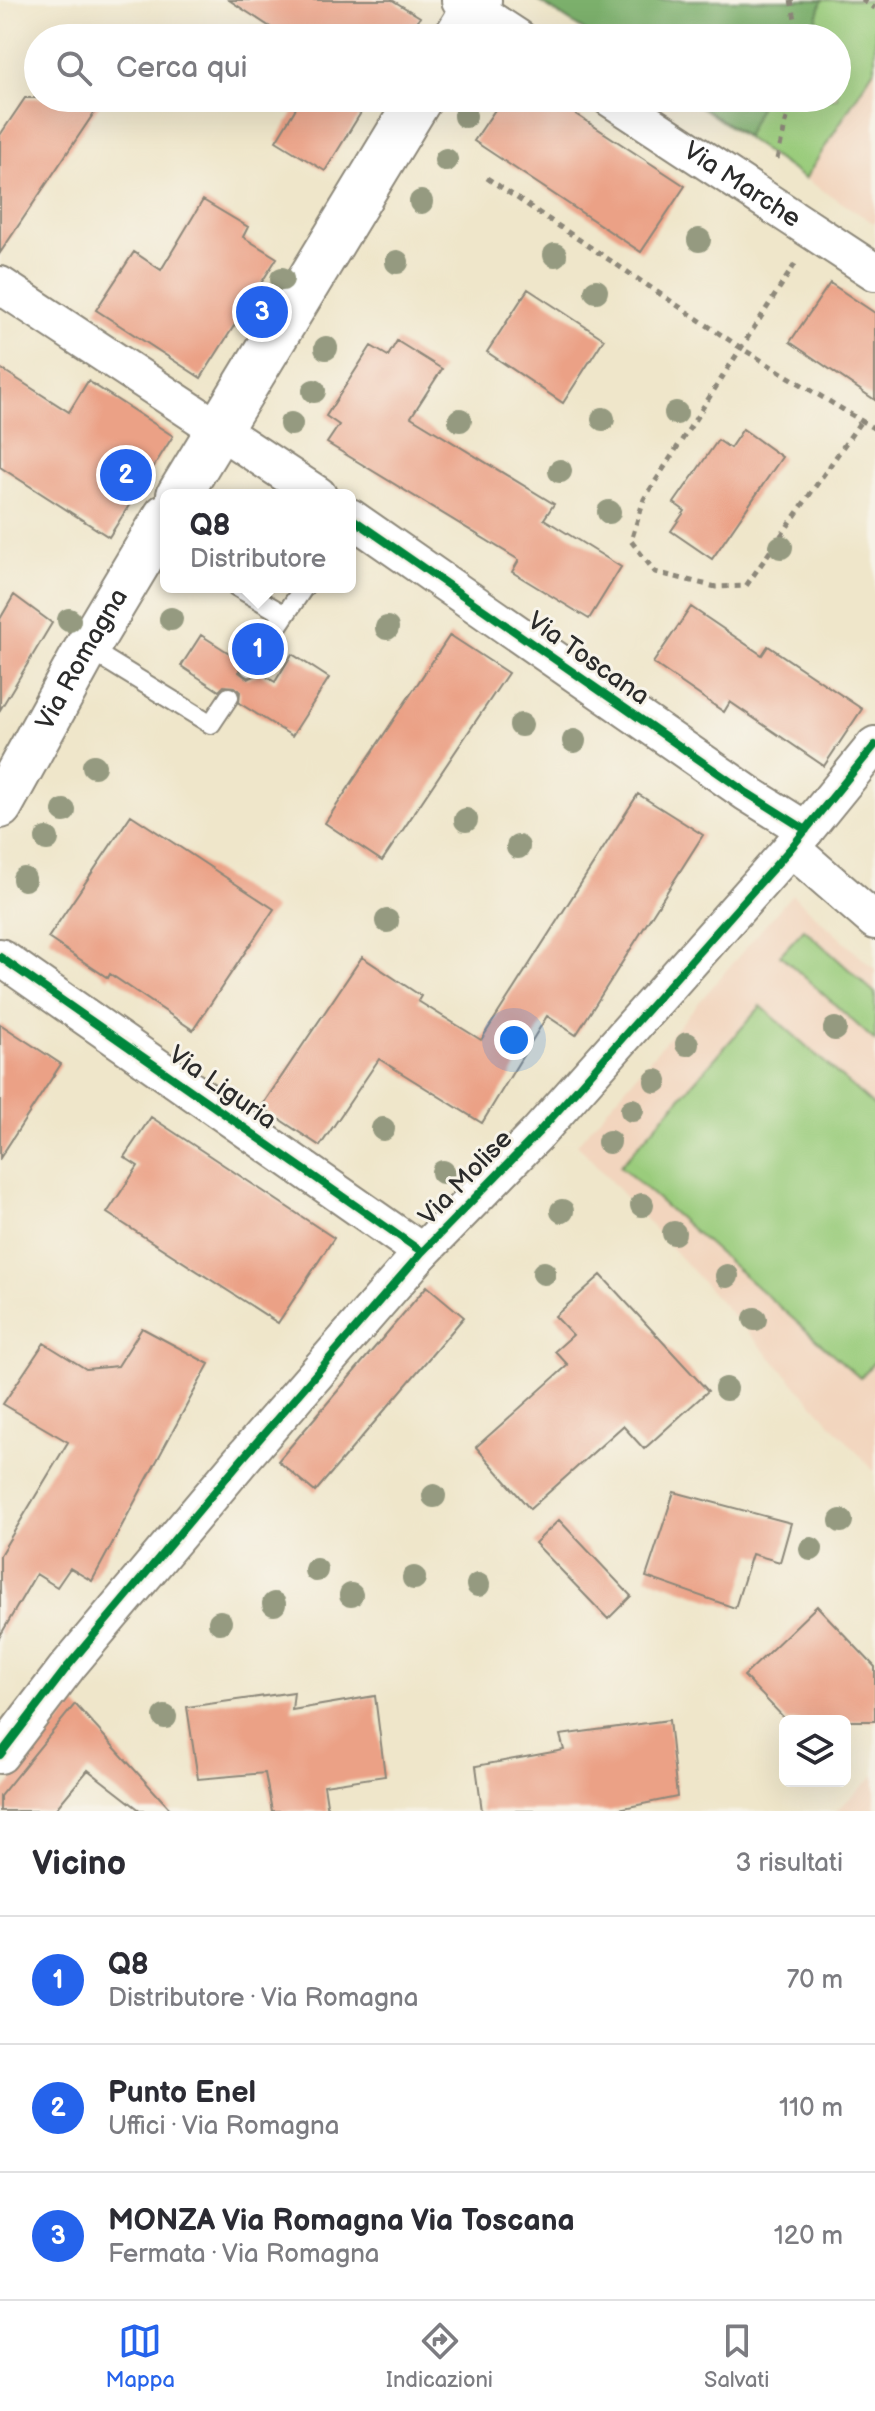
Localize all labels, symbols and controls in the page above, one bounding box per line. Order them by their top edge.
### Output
search box [24,24,851,112]
icon: search [52,46,96,90]
text: Cerca qui [116,50,248,86]
street label: Via Marche [678,135,806,234]
pin: 3 [236,282,288,342]
pin: 2 [100,445,152,505]
popup [160,489,356,593]
text: Q8 [190,508,230,544]
text: Distributore [190,544,326,575]
street label: Via Romagna [29,583,134,735]
street label: Via Toscana [521,606,655,712]
pin: 1 [232,619,284,679]
your location [494,1020,534,1060]
street label: Via Liguria [162,1040,282,1136]
street label: Via Molise [413,1124,519,1232]
map controls [779,1715,851,1787]
button: layers [779,1715,851,1787]
text: Vicino [32,1843,126,1884]
text: 3 risultati [735,1848,843,1879]
text: Q8 [108,1947,149,1983]
text: 1 [53,1965,63,1996]
text: 70 m [786,1965,843,1996]
text: Distributore · Via Romagna [108,1983,418,2014]
text: Punto Enel [108,2075,256,2111]
text: 2 [50,2093,66,2124]
text: 110 m [779,2093,843,2124]
text: Uffici · Via Romagna [108,2111,339,2142]
text: MONZA Via Romagna Via Toscana [108,2203,575,2239]
text: 3 [50,2221,66,2252]
text: 120 m [774,2221,843,2252]
text: Fermata · Via Romagna [108,2239,380,2270]
tab: Mappa [106,2319,175,2394]
tab: Indicazioni [386,2319,493,2394]
tab: Salvati [704,2319,769,2394]

